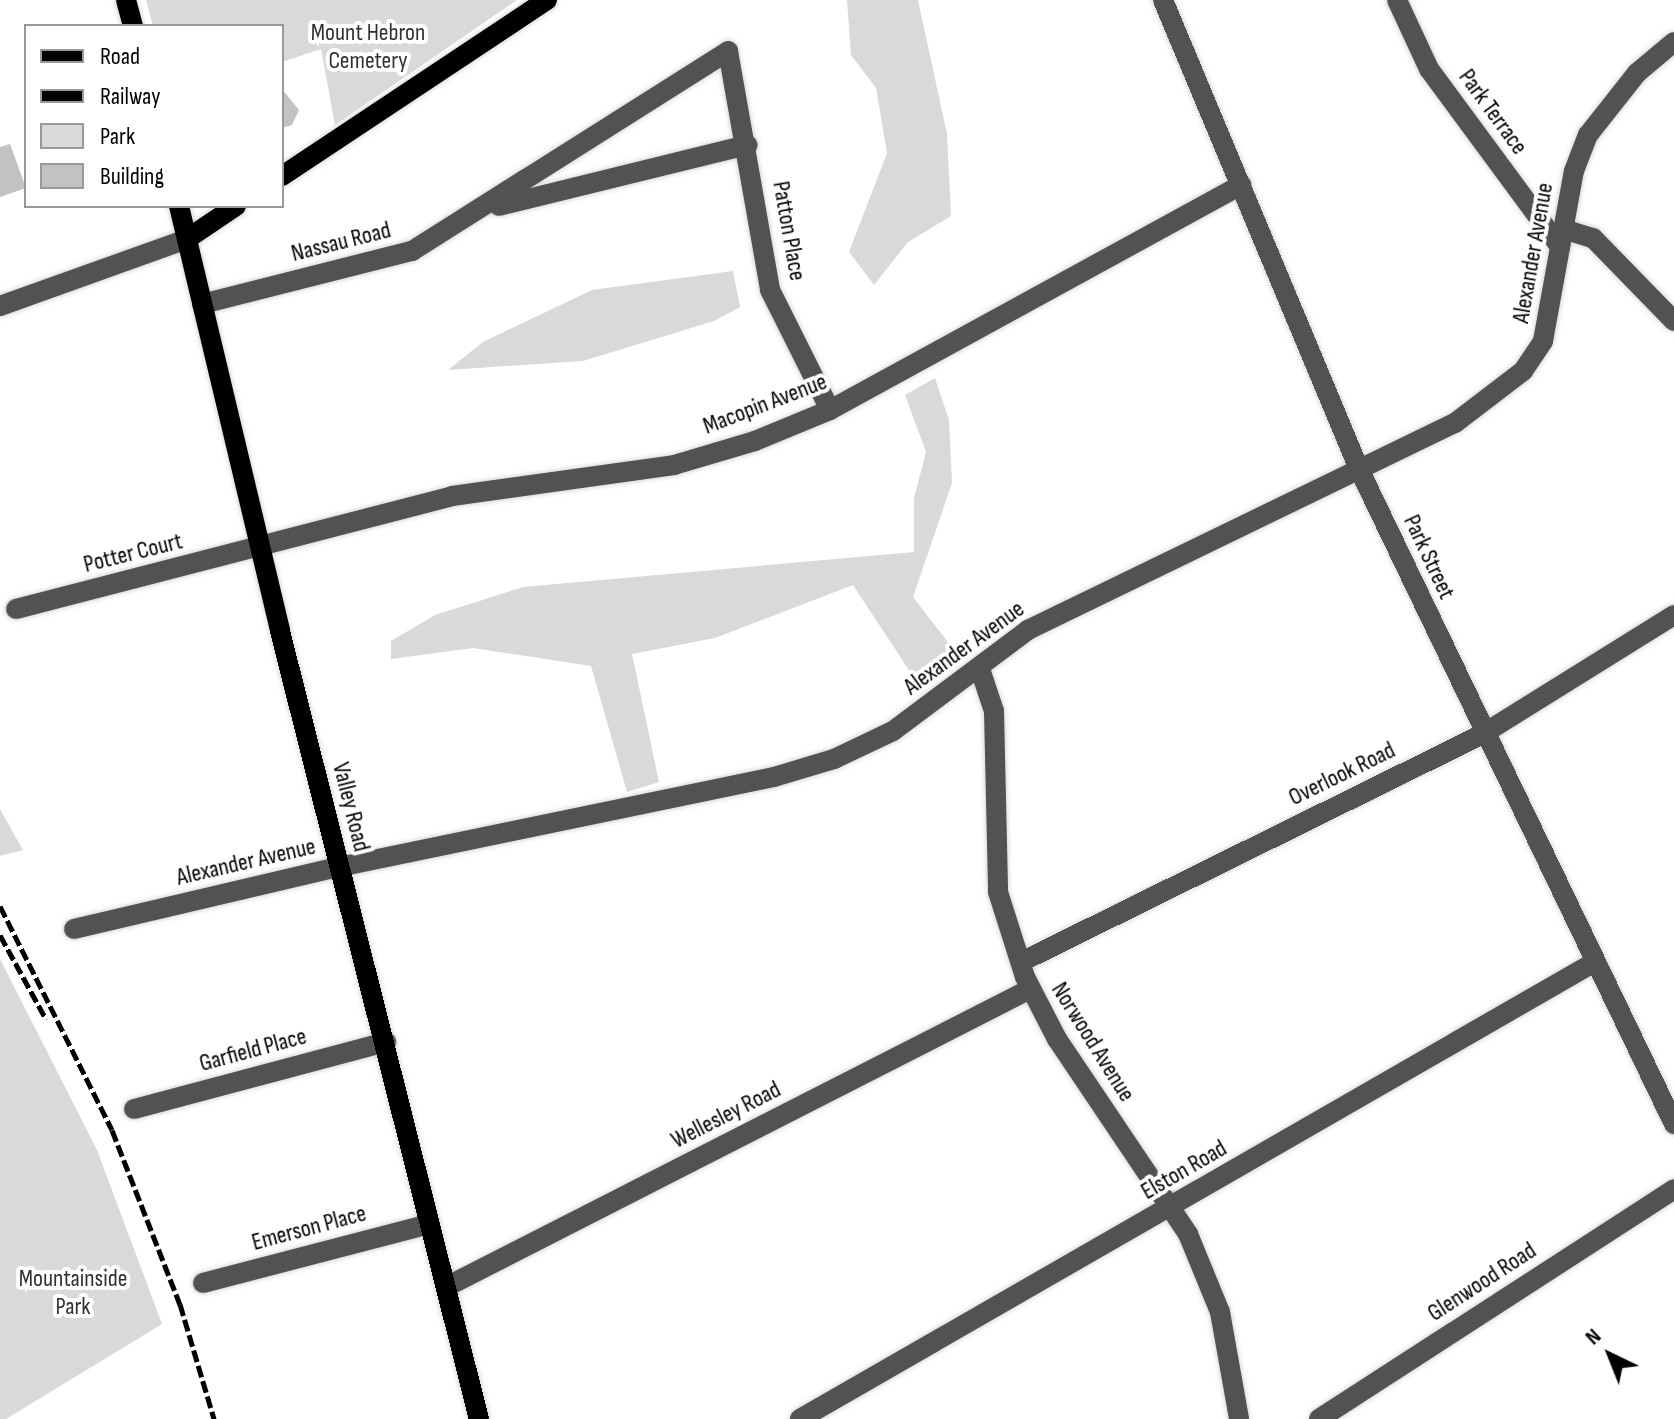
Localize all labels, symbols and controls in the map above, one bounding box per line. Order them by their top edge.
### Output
park label: Mount Hebron Cemetery [311,19,425,75]
legend [24,24,284,208]
text: Road [100,42,140,71]
street label: Park Terrace [1452,64,1534,160]
text: Railway [100,82,160,111]
text: Park [100,122,135,151]
text: Building [100,162,164,191]
street label: Patton Place [766,179,812,283]
street label: Alexander Avenue [1507,181,1559,325]
street label: Nassau Road [288,216,394,268]
street label: Macopin Avenue [699,367,831,441]
street label: Park Street [1397,510,1461,604]
street label: Potter Court [81,527,185,579]
street label: Alexander Avenue [898,595,1030,701]
street label: Overlook Road [1284,736,1400,812]
street label: Valley Road [326,759,376,855]
street label: Alexander Avenue [174,832,318,892]
street label: Norwood Avenue [1045,977,1141,1107]
street label: Garfield Place [196,1022,310,1078]
street label: Wellesley Road [666,1075,786,1155]
street label: Elston Road [1136,1134,1232,1206]
street label: Emerson Place [249,1199,369,1257]
street label: Glenwood Road [1422,1236,1542,1328]
park label: Mountainside Park [19,1265,127,1321]
north arrow [1570,1315,1650,1395]
text: N [1580,1323,1607,1351]

